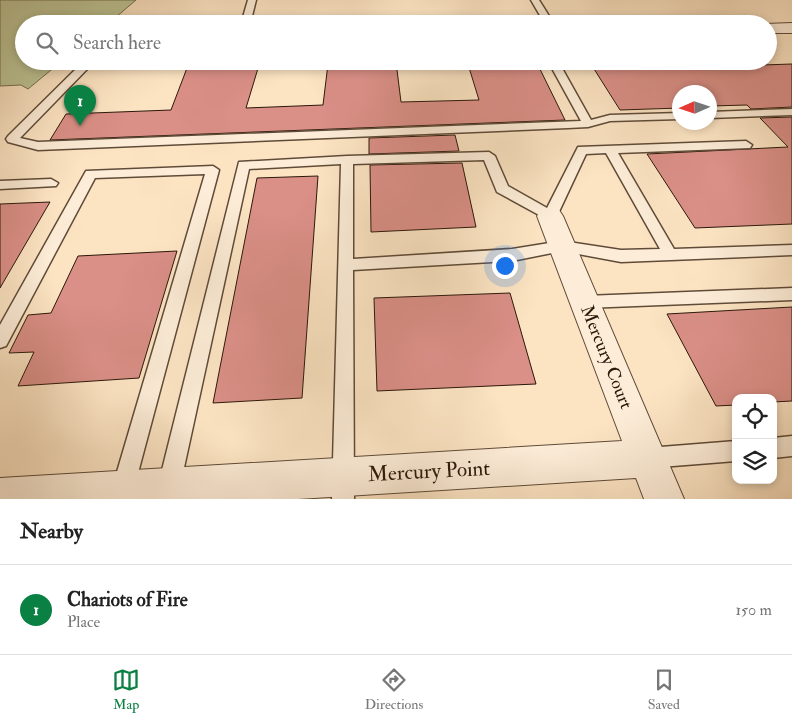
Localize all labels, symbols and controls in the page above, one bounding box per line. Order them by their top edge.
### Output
search box [15,15,777,70]
icon: search [33,29,61,57]
text: Search here [73,31,161,55]
pin: 1 [64,85,96,126]
north arrow [672,85,717,130]
your location [492,253,518,279]
street label: Mercury Court [575,302,638,413]
map controls [732,394,777,484]
button: locate [732,394,777,439]
button: layers [732,439,777,484]
street label: Mercury Point [367,455,491,488]
text: Nearby [20,518,83,545]
text: Chariots of Fire [67,588,188,612]
text: 1 [33,600,39,620]
text: 150 m [735,600,772,620]
text: Place [67,612,100,632]
tab: Map [112,666,140,713]
tab: Directions [365,666,423,713]
tab: Saved [648,666,680,713]

